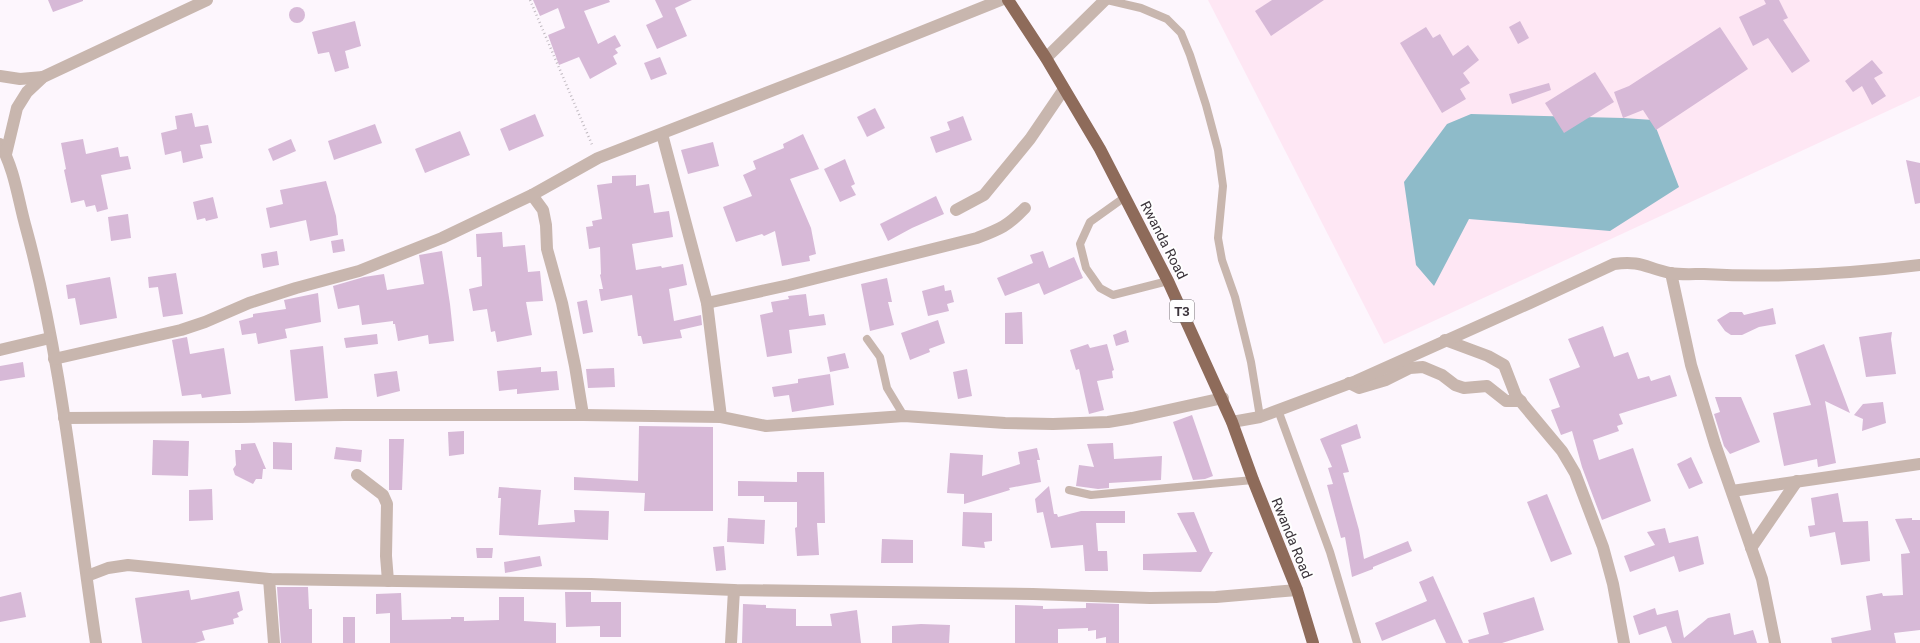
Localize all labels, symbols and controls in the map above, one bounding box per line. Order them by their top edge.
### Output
street label: Rwanda Road [1137,198,1191,282]
road number: T3 [1170,300,1194,322]
street label: Rwanda Road [1269,495,1315,581]

